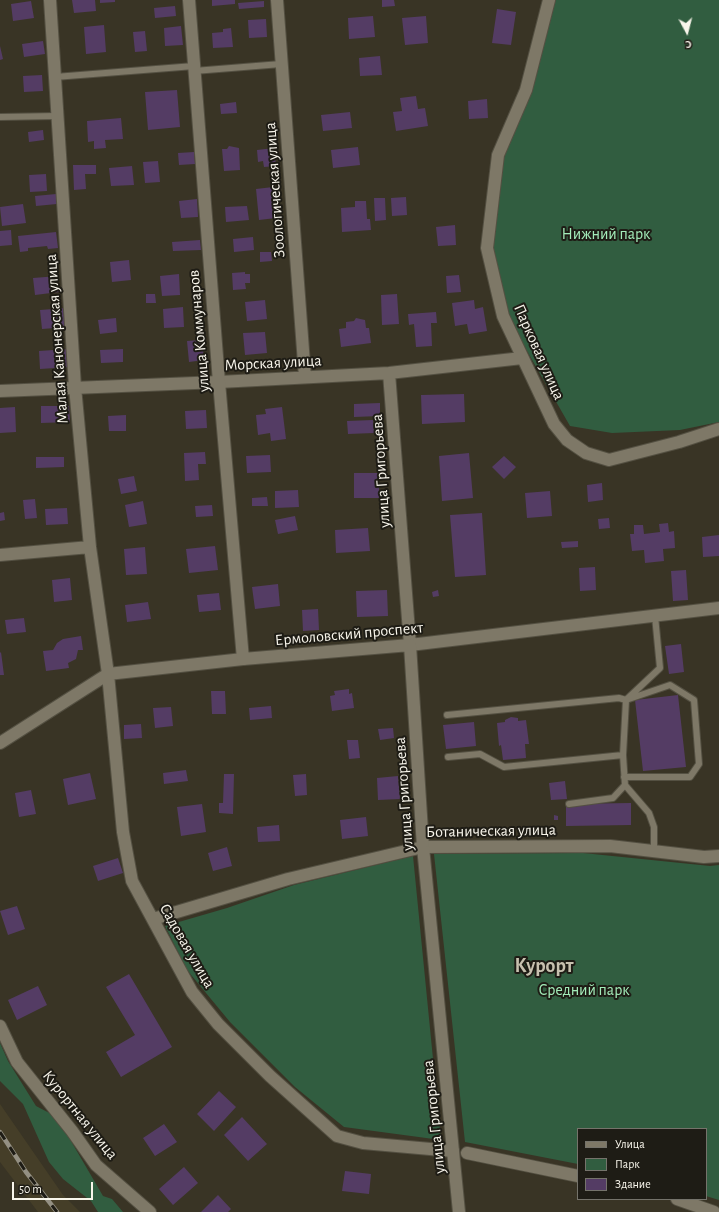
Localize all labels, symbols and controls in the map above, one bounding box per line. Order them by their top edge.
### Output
north arrow [667,12,707,52]
text: С [685,39,692,50]
street label: Зоологическая улица [261,121,289,259]
park label: Нижний парк [562,224,650,244]
street label: Малая Канонерская улица [41,253,73,425]
street label: улица Коммунаров [184,269,214,393]
street label: Парковая улица [509,301,569,403]
street label: Морская улица [224,351,322,375]
street label: улица Григорьева [367,413,395,529]
street label: Ермоловский проспект [274,618,424,650]
street label: улица Григорьева [390,736,418,852]
street label: Ботаническая улица [426,820,556,842]
street label: Садовая улица [155,900,219,992]
district label: Курорт [514,954,574,978]
park label: Средний парк [539,980,629,1000]
street label: улица Григорьева [418,1059,450,1175]
street label: Курортная улица [38,1067,122,1163]
legend [577,1128,707,1200]
text: Улица [615,1138,645,1150]
text: Парк [615,1158,640,1170]
scale bar [14,1174,95,1200]
text: Здание [615,1178,651,1190]
text: 50 m [19,1183,42,1195]

